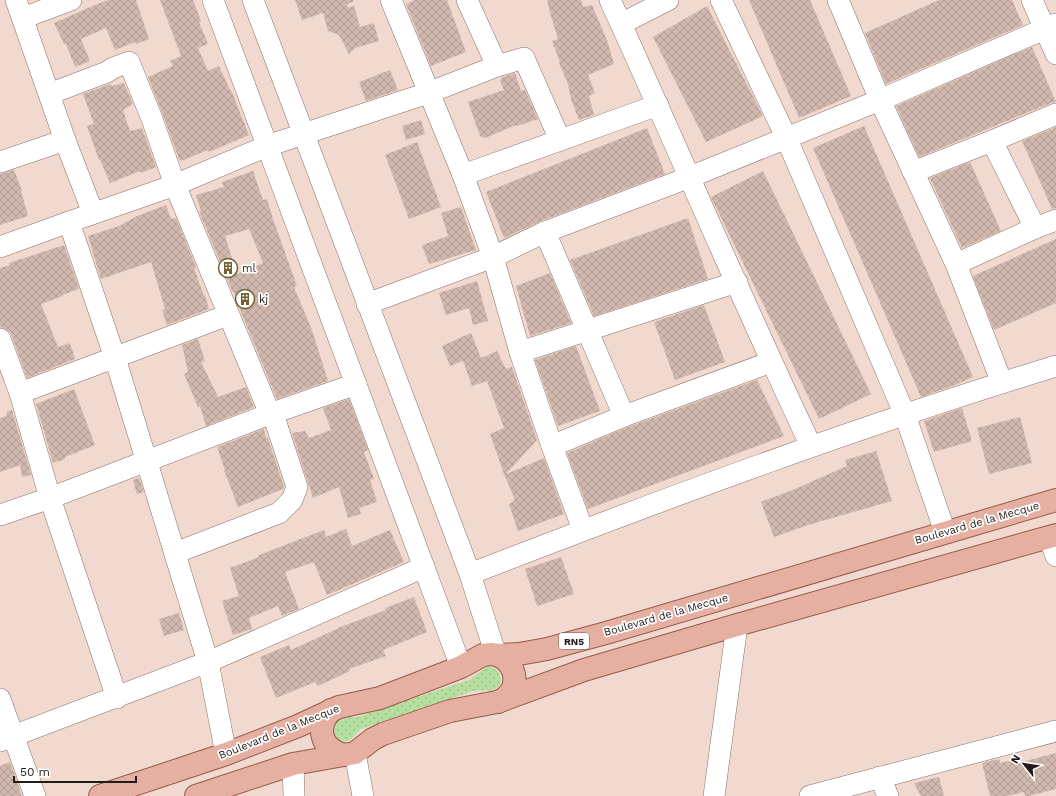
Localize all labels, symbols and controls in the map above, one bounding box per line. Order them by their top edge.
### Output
building icon: ml [217,257,239,279]
place label: ml [242,262,256,275]
building icon: kj [234,288,256,310]
place label: kj [259,293,268,306]
street label: Boulevard de la Mecque [913,499,1041,547]
street label: Boulevard de la Mecque [602,591,730,639]
road number: RN5 [559,633,589,649]
street label: Boulevard de la Mecque [217,702,341,762]
north arrow [1004,744,1044,784]
text: N [1008,752,1023,766]
scale bar [14,758,136,784]
text: 50 m [20,765,50,779]

